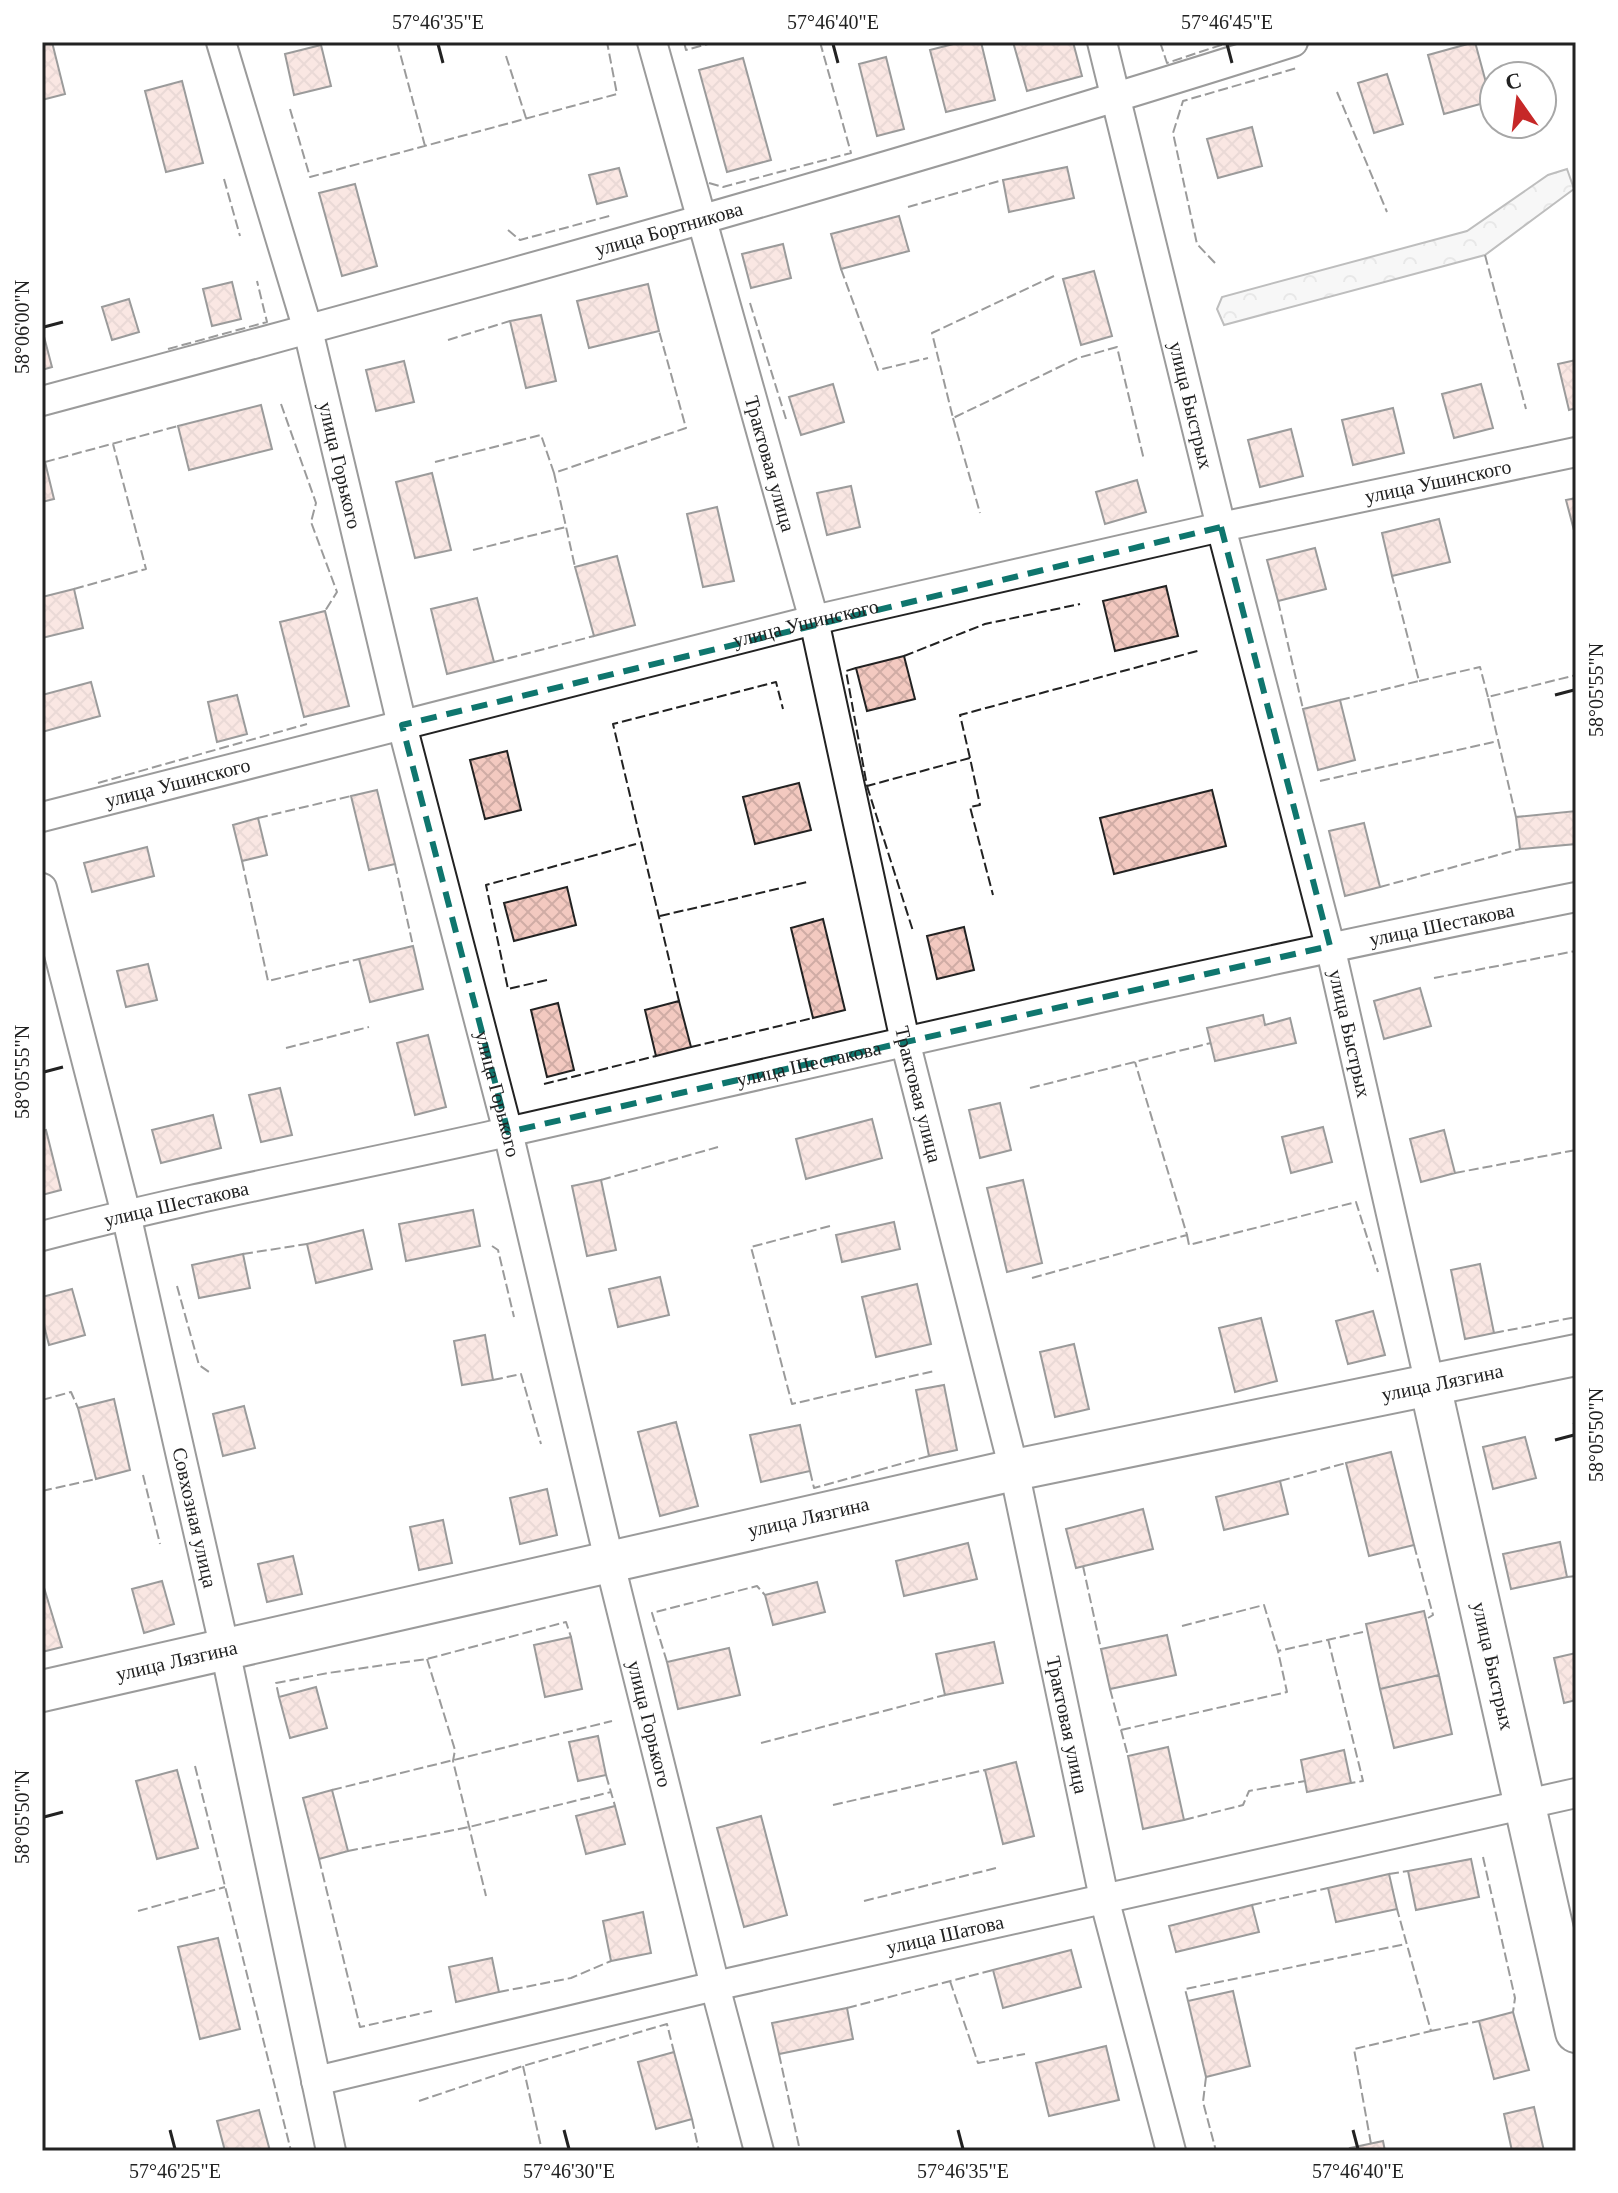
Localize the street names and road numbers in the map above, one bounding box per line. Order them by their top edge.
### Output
street label: улица Бортникова [592,197,745,261]
street label: улица Быстрых [1164,339,1217,471]
street label: Трактовая улица [741,393,800,534]
street label: улица Горького [314,400,366,531]
street label: улица Ушинского [1363,455,1513,508]
street label: улица Ушинского [731,595,881,652]
street label: улица Ушинского [103,753,253,812]
street label: улица Шестакова [1367,899,1516,951]
street label: улица Быстрых [1324,967,1375,1100]
street label: Трактовая улица [891,1024,946,1165]
street label: улица Горького [470,1028,525,1159]
street label: улица Шестакова [734,1036,883,1092]
street label: улица Шестакова [102,1177,251,1232]
street label: улица Лязгина [1380,1359,1505,1406]
street label: Совхозная улица [168,1445,222,1590]
street label: улица Лязгина [746,1492,871,1542]
street label: улица Быстрых [1467,1600,1519,1732]
street label: улица Лязгина [114,1636,239,1686]
street label: Трактовая улица [1042,1654,1093,1796]
street label: улица Горького [622,1658,676,1789]
street label: улица Шатова [884,1911,1006,1959]

